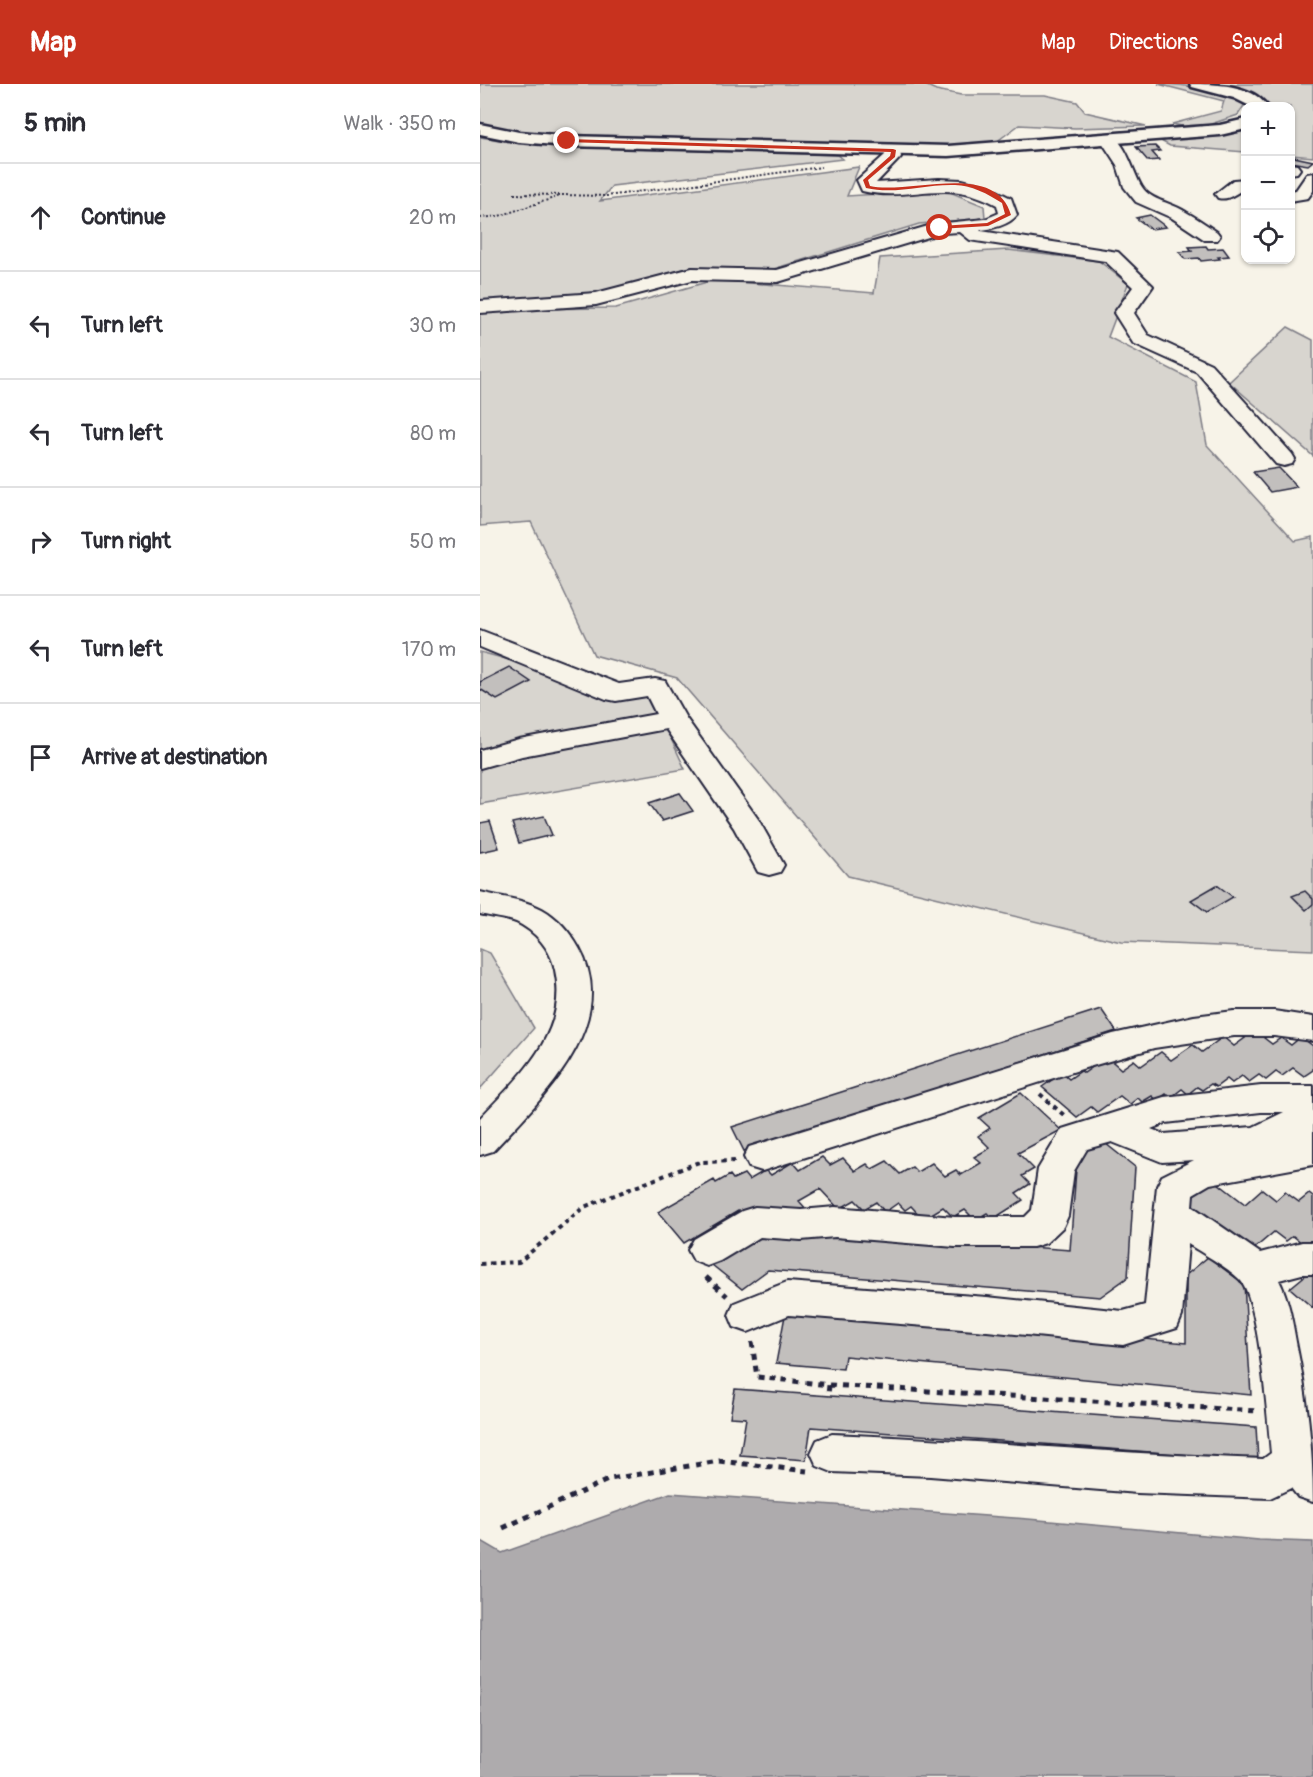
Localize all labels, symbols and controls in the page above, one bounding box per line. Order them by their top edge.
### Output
text: Map [30,25,76,60]
text: Map [1041,29,1076,56]
text: Directions [1109,29,1198,56]
text: Saved [1231,29,1283,56]
map controls [1241,102,1295,264]
button: + [1241,102,1295,156]
text: 5 min [24,107,86,139]
text: Walk · 350 m [344,111,456,136]
route end [553,127,579,153]
button: − [1241,156,1295,210]
icon: ahead [24,201,57,234]
text: Continue [81,203,165,231]
text: 20 m [409,205,456,230]
button: locate [1241,210,1295,264]
route start [926,214,952,240]
icon: left [24,309,57,342]
text: Turn left [81,311,163,339]
text: 30 m [409,313,456,338]
icon: left [24,417,57,450]
text: Turn left [81,419,163,447]
text: 80 m [410,421,456,446]
icon: right [24,525,57,558]
text: Turn right [81,527,171,555]
text: 50 m [409,529,456,554]
icon: left [24,633,57,666]
text: Turn left [81,635,163,663]
text: 170 m [402,637,456,662]
icon: arrive [24,741,57,774]
text: Arrive at destination [81,743,267,771]

